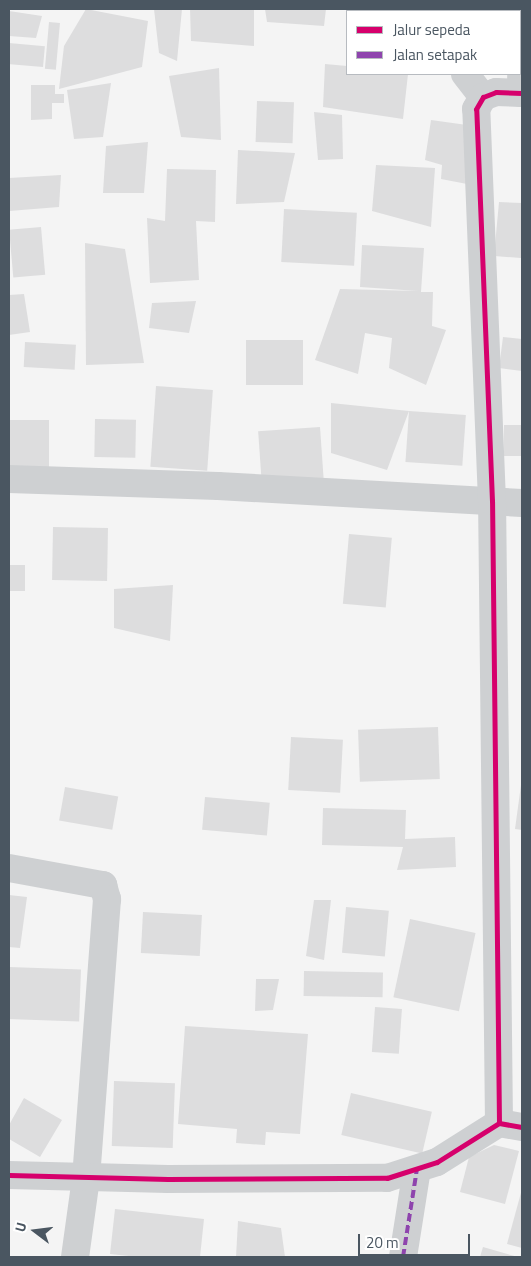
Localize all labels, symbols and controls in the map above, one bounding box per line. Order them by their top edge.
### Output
legend [346,10,521,75]
text: Jalur sepeda [393,18,470,41]
text: Jalan setapak [393,43,477,66]
north arrow [10,1206,60,1256]
text: U [9,1220,31,1234]
scale bar [361,1224,474,1256]
text: 20 m [366,1231,399,1254]

